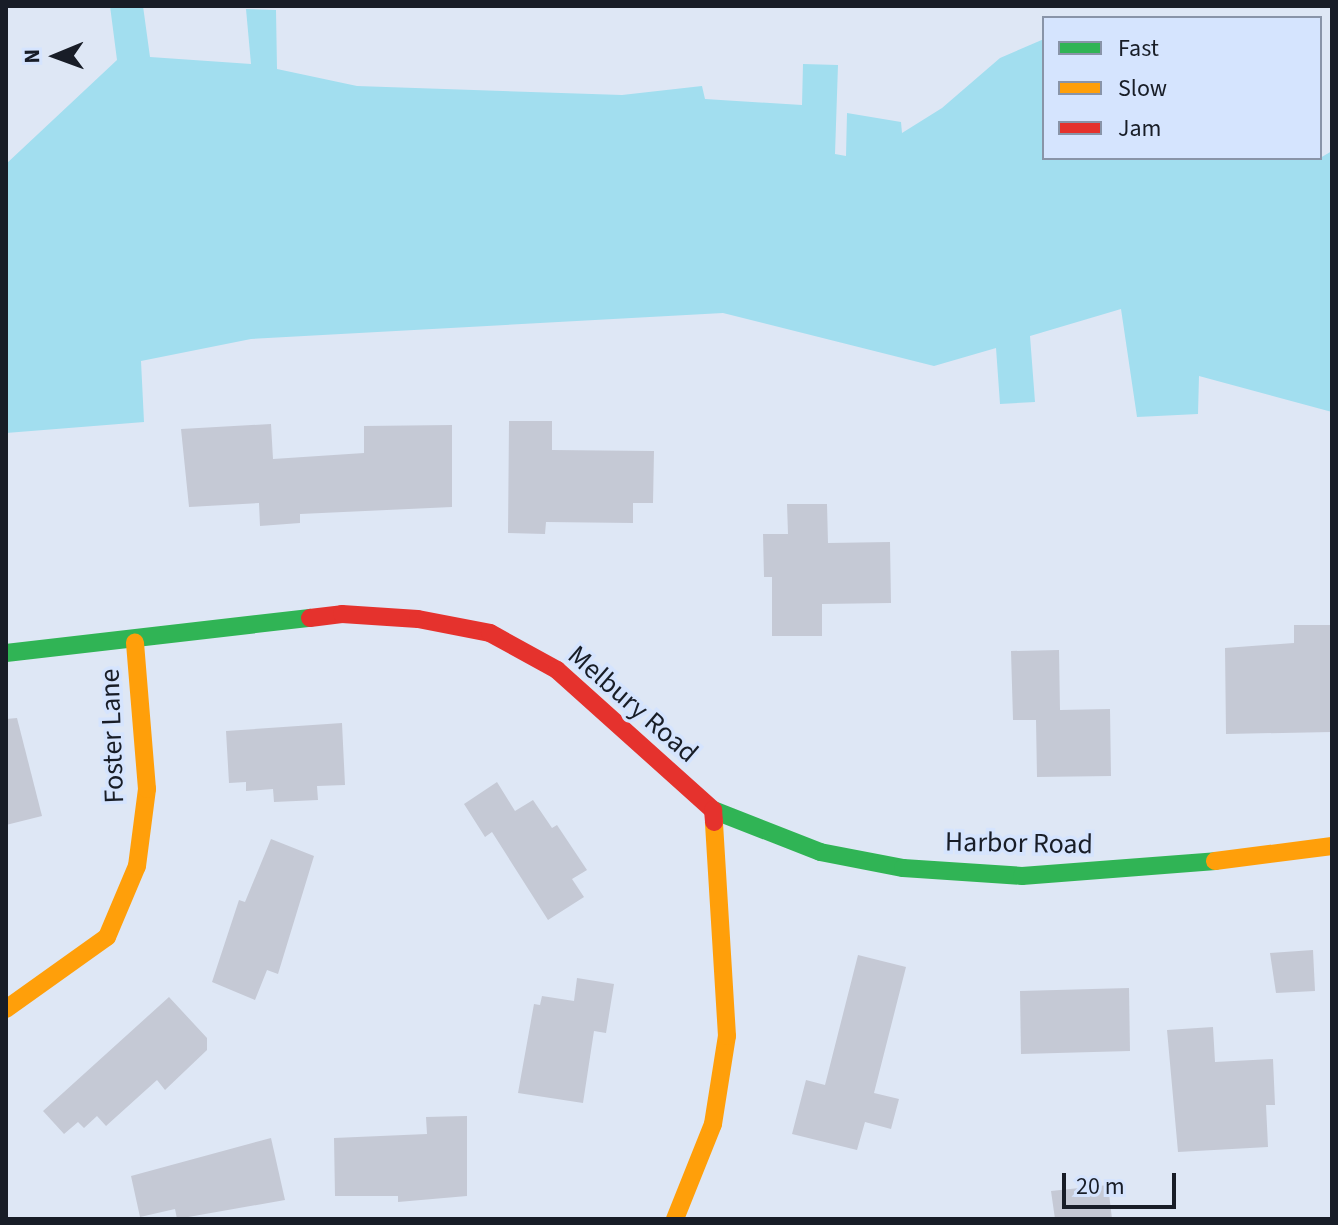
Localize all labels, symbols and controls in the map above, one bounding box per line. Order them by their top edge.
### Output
north arrow [16,16,96,96]
legend [1042,16,1322,160]
text: Fast [1118,31,1159,66]
text: N [16,49,48,64]
text: Slow [1118,71,1167,106]
text: Jam [1118,111,1162,146]
street label: Melbury Road [561,638,705,770]
street label: Foster Lane [93,668,131,804]
street label: Harbor Road [945,825,1093,861]
scale bar [1066,1157,1180,1207]
text: 20 m [1076,1169,1125,1204]

